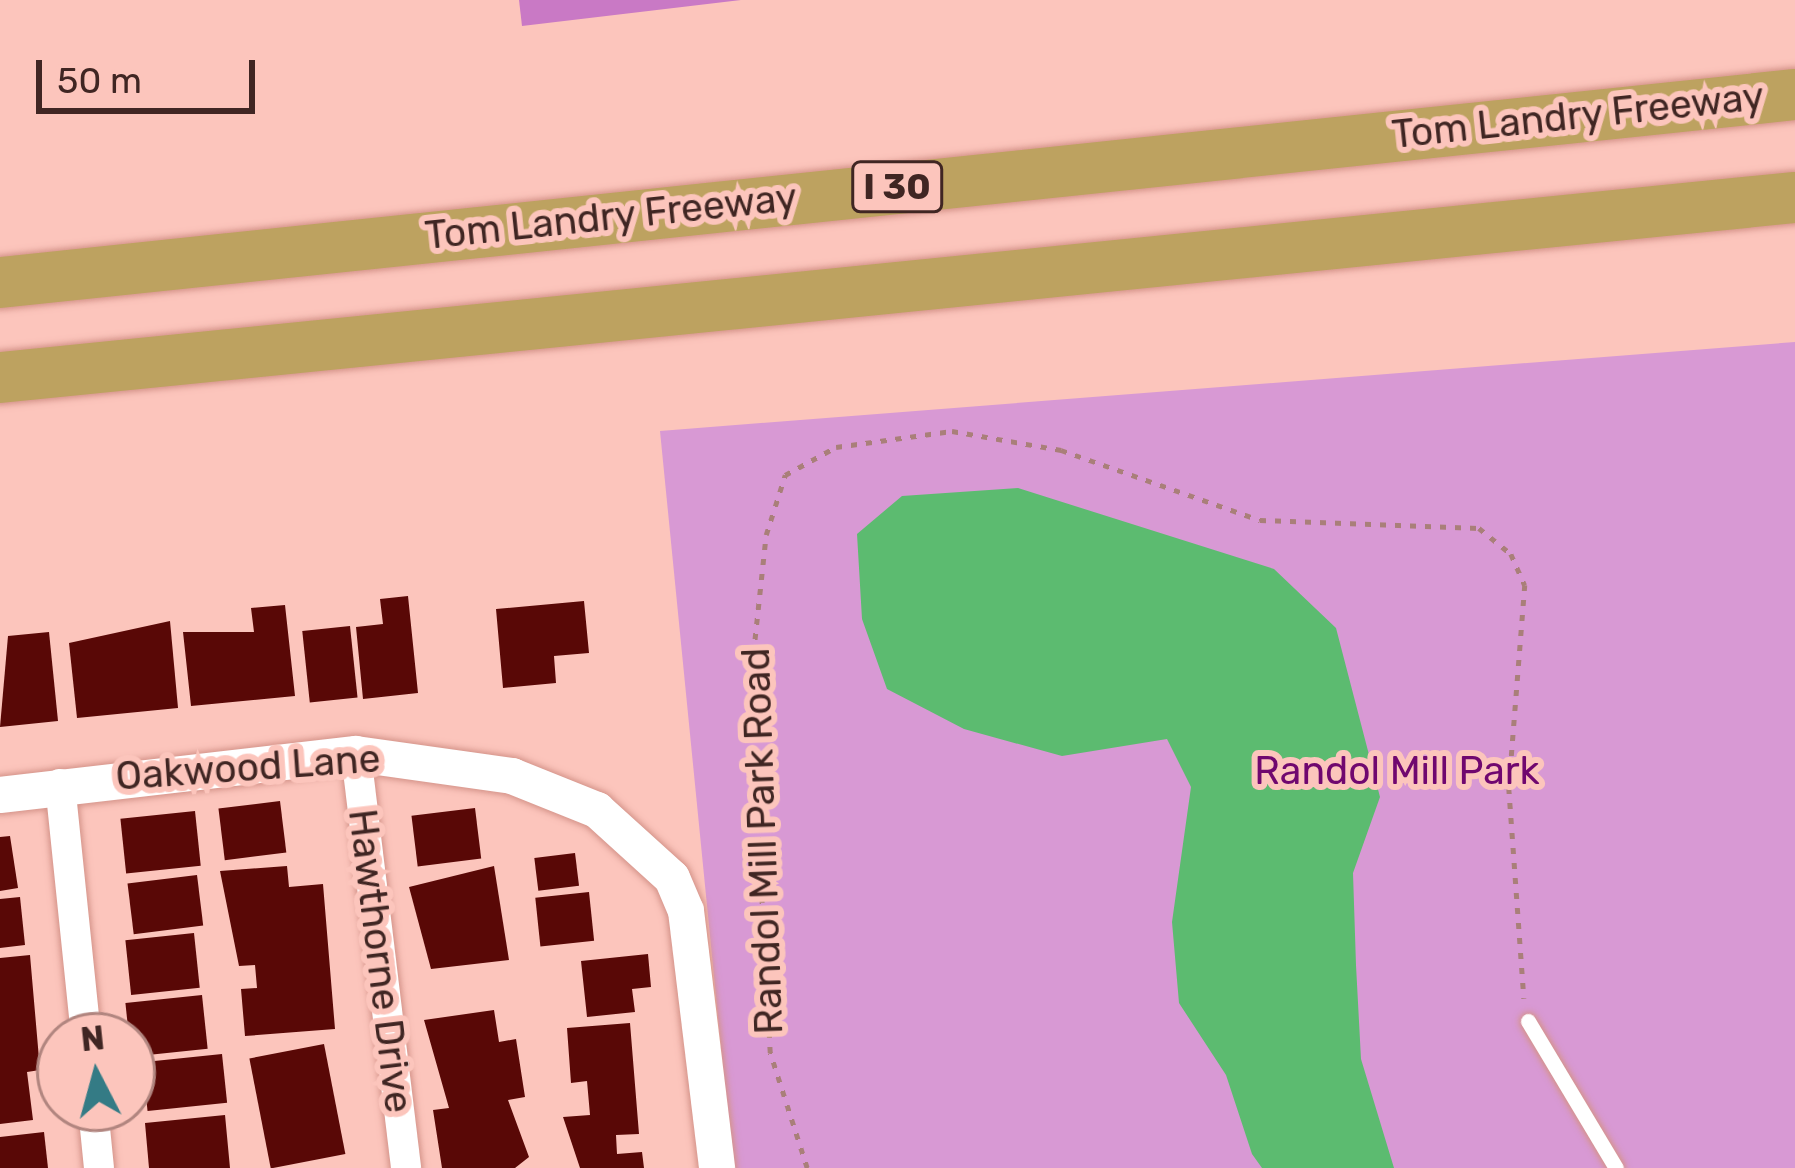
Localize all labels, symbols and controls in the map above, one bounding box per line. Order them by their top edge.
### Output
scale bar [42,36,261,110]
text: 50 m [57,59,142,102]
street label: Tom Landry Freeway [1389,73,1767,159]
road number: I 30 [849,157,945,217]
street label: Tom Landry Freeway [422,174,800,260]
street label: Randol Mill Park Road [733,647,793,1035]
street label: Oakwood Lane [114,735,382,801]
park label: Randol Mill Park [1254,748,1540,794]
street label: Hawthorne Drive [338,806,422,1116]
north arrow [36,1012,156,1132]
text: N [79,1018,106,1059]

